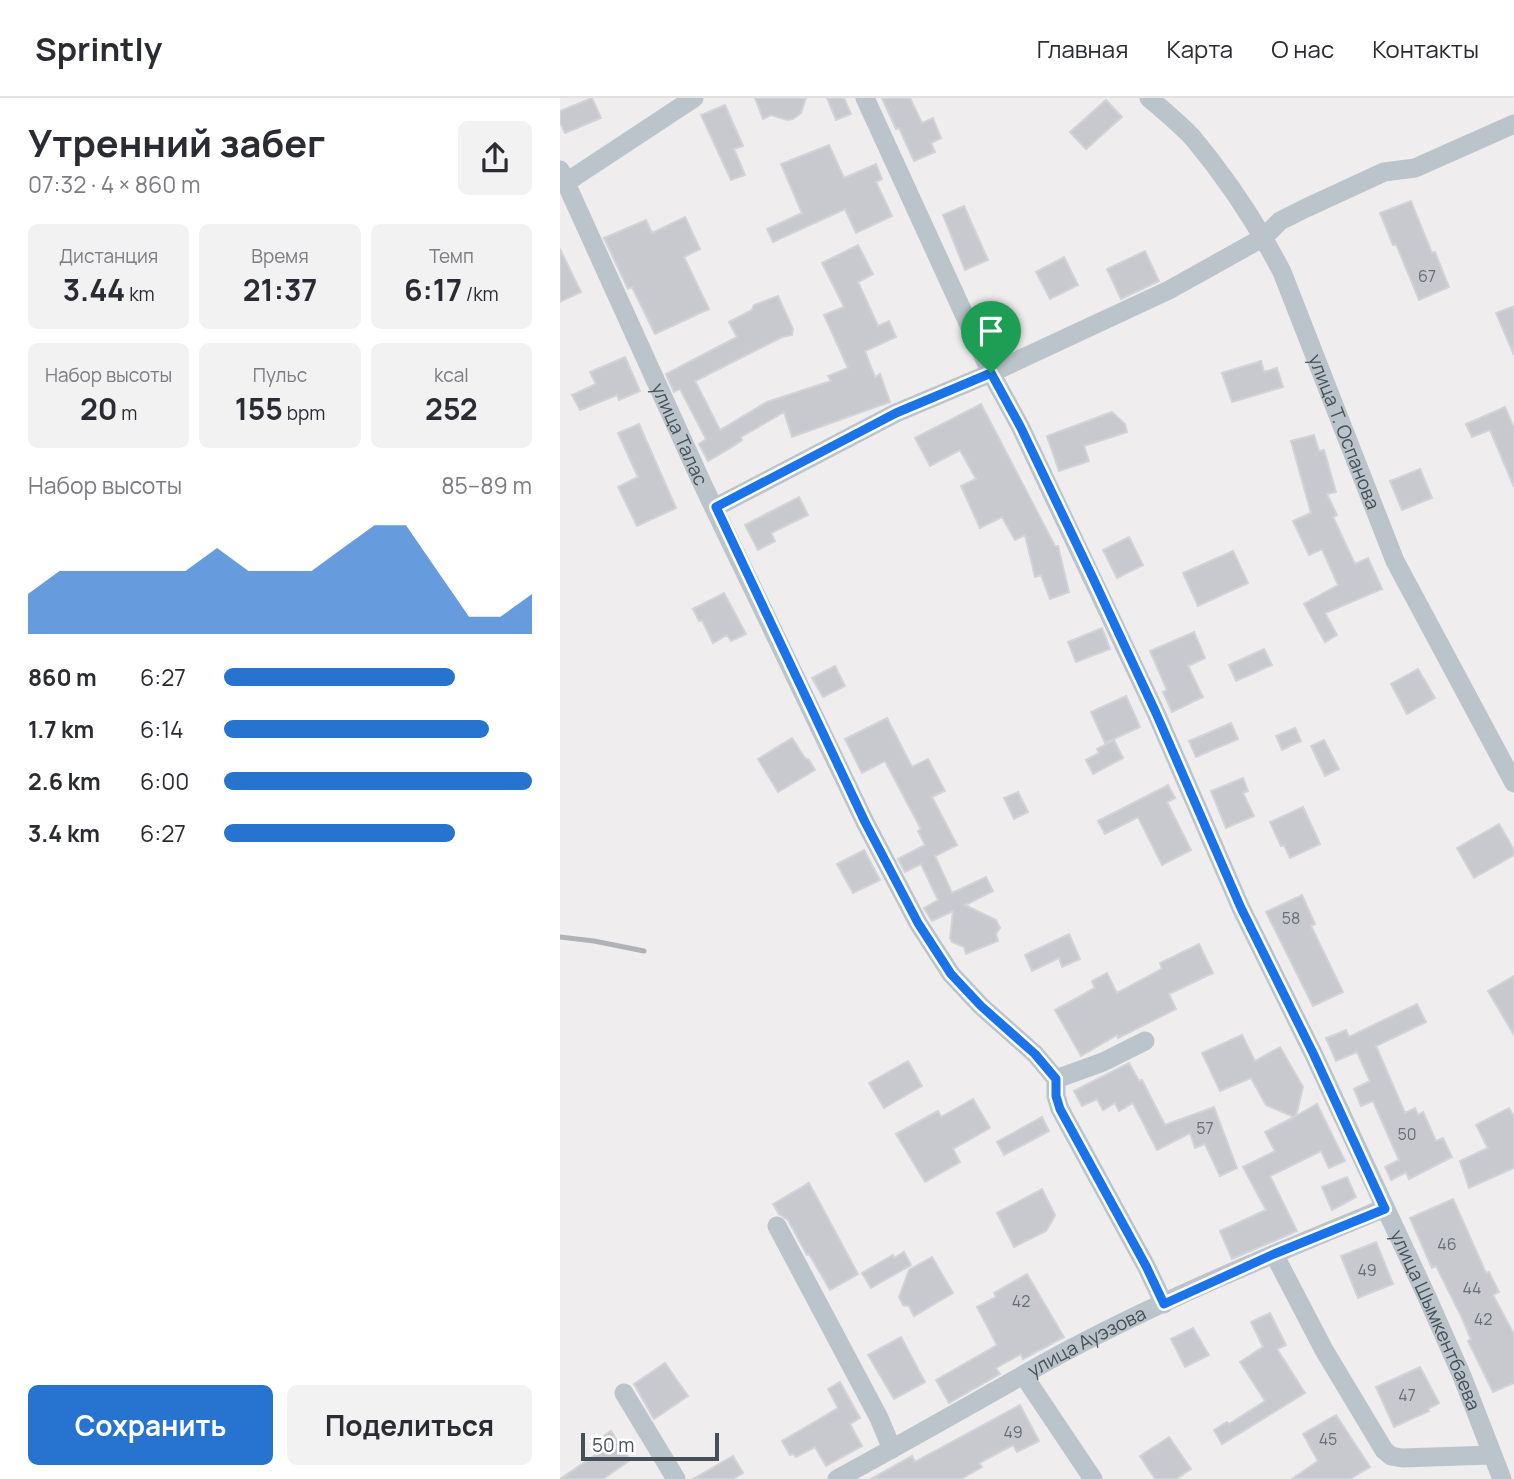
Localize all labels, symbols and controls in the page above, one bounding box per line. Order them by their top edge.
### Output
text: Sprintly [35,26,162,71]
text: Главная [1037,32,1128,65]
text: Карта [1166,32,1233,65]
text: О нас [1271,32,1334,65]
text: Контакты [1372,32,1479,65]
text: Утренний забег [28,116,325,168]
button: share [458,121,532,195]
text: 07:32 · 4 × 860 m [28,168,200,200]
text: Дистанция [59,243,158,269]
text: Время [251,243,309,269]
text: Темп [429,243,474,269]
house number: 67 [1418,265,1436,287]
text: 3.44 [63,269,125,310]
text: 21:37 [243,269,317,310]
text: 6:17 [404,269,462,310]
text: km [125,281,155,307]
text: /km [462,281,499,307]
pin [961,301,1021,373]
icon: arrive [972,312,1010,350]
street label: улица Т. Оспанова [1302,350,1386,513]
text: Набор высоты [45,362,172,388]
text: Пульс [253,362,307,388]
text: kcal [434,362,469,388]
street label: улица Талас [645,379,714,490]
text: 20 [80,388,118,429]
text: 155 [235,388,283,429]
text: 252 [425,388,478,429]
text: m [118,400,137,426]
text: bpm [283,400,325,426]
text: Набор высоты [28,469,182,501]
text: 85–89 m [441,469,532,501]
text: 860 m [28,661,97,693]
text: 6:27 [140,661,186,693]
text: 1.7 km [28,713,94,745]
text: 6:14 [140,713,184,745]
text: 2.6 km [28,765,101,797]
text: 6:00 [140,765,189,797]
text: 3.4 km [28,817,100,849]
text: 6:27 [140,817,186,849]
house number: 58 [1282,907,1300,929]
house number: 57 [1196,1117,1214,1139]
house number: 50 [1398,1123,1417,1145]
street label: улица Шымкентбаева [1384,1225,1487,1414]
house number: 46 [1437,1233,1457,1255]
house number: 49 [1357,1259,1377,1281]
house number: 44 [1462,1277,1482,1299]
house number: 42 [1012,1290,1030,1312]
street label: улица Ауэзова [1023,1300,1150,1383]
house number: 42 [1474,1308,1492,1330]
house number: 47 [1398,1384,1416,1406]
button: Сохранить [28,1385,273,1465]
button: Поделиться [287,1385,532,1465]
house number: 49 [1003,1421,1023,1443]
house number: 45 [1319,1428,1337,1450]
scale bar [581,1430,719,1462]
text: 50 m [592,1432,634,1458]

